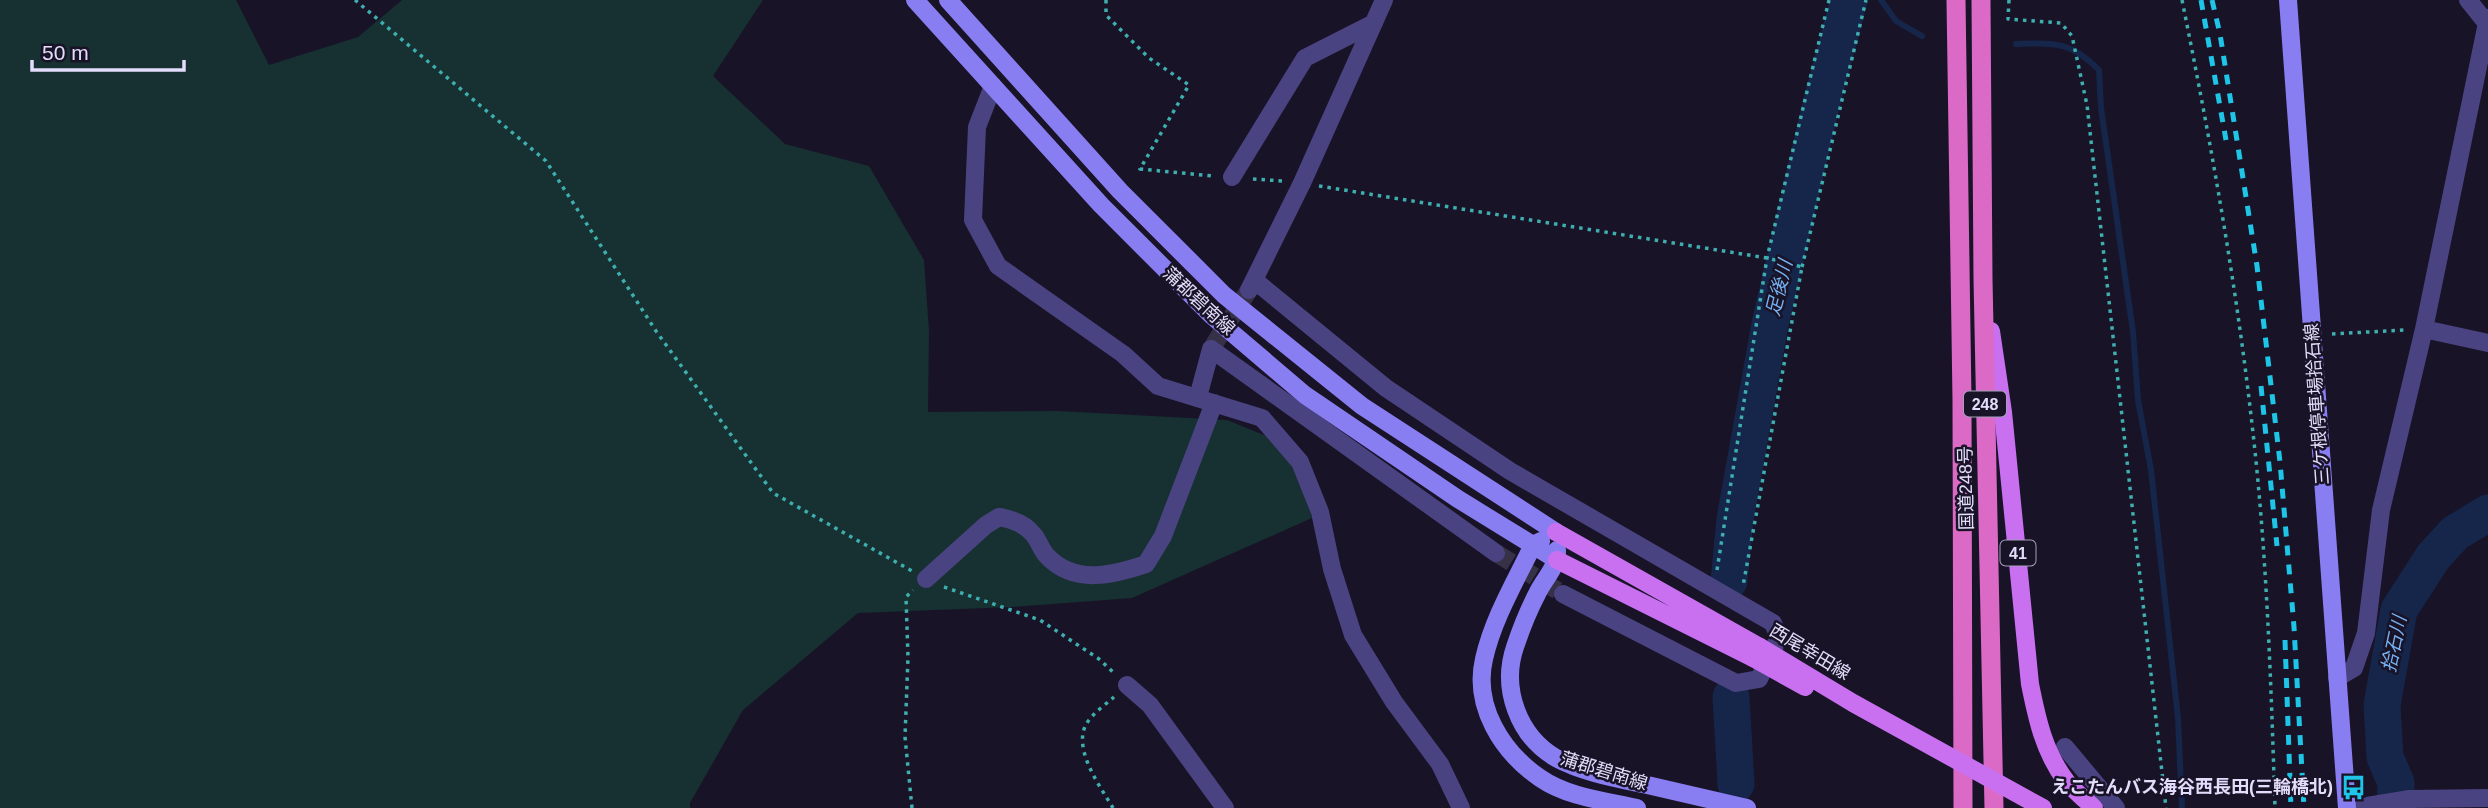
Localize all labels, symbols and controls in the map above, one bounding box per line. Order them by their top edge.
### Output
scale bar [32,28,184,72]
text: 50 m [42,41,89,64]
water label: 足後川 [1762,256,1797,318]
street label: 蒲郡碧南線 [1159,263,1239,339]
street label: 三ケ根停車場拾石線 [2301,322,2333,486]
road number: 248 [1964,392,2006,416]
street label: 国道248号 [1955,446,1977,530]
road number: 41 [2000,540,2036,566]
water label: 拾石川 [2378,612,2411,674]
street label: 西尾幸田線 [1766,620,1854,684]
street label: 蒲郡碧南線 [1558,748,1650,794]
bus stop icon: えこたんバス海谷西長田(三輪橋北) [2339,773,2367,801]
place label: えこたんバス海谷西長田(三輪橋北) [2051,777,2333,797]

